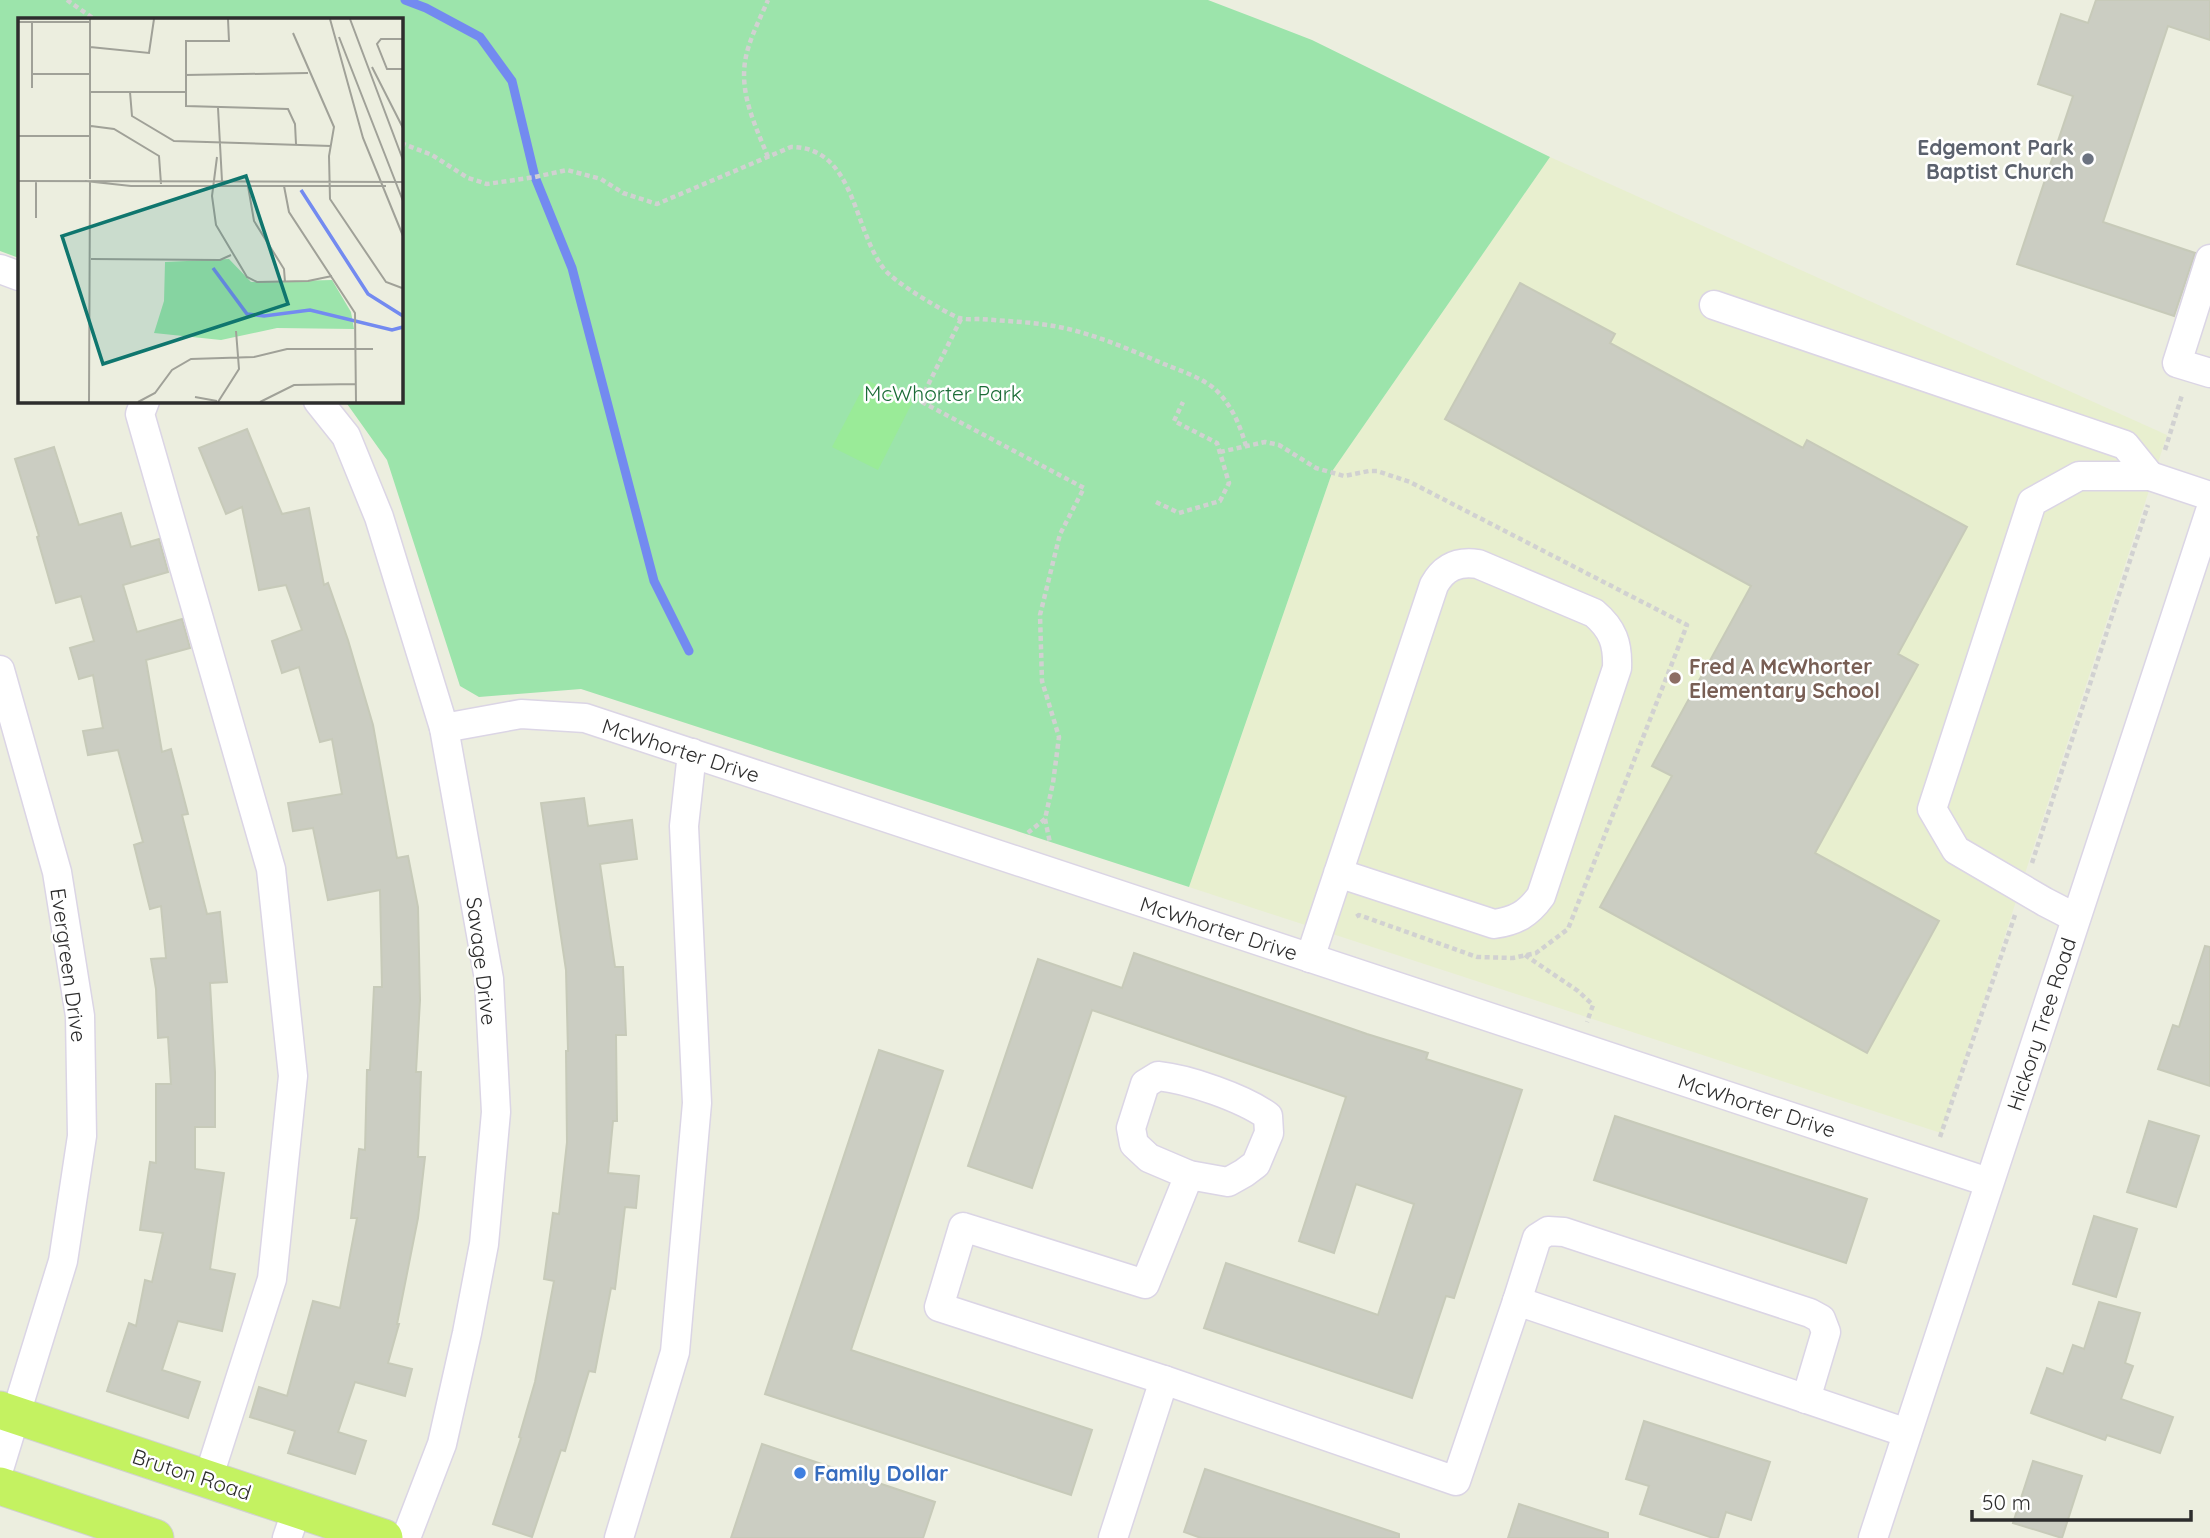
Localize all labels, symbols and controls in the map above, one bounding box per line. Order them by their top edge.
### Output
inset map [18,18,402,402]
place label: Edgemont Park Baptist Church [1917,134,2074,184]
marker: Edgemont Park Baptist Church [2080,151,2096,167]
park label: McWhorter Park [864,380,1022,406]
place label: Fred A McWhorter Elementary School [1689,653,1880,703]
marker: Fred A McWhorter Elementary School [1667,670,1683,686]
street label: McWhorter Drive [599,712,763,788]
street label: Evergreen Drive [45,886,93,1044]
street label: McWhorter Drive [1137,890,1301,966]
street label: Savage Drive [461,895,503,1027]
street label: Hickory Tree Road [2001,934,2081,1114]
street label: McWhorter Drive [1675,1067,1839,1143]
street label: Bruton Road [129,1443,255,1505]
place label: Family Dollar [814,1460,948,1486]
marker: Family Dollar [792,1465,808,1481]
scale bar [1972,1478,2191,1522]
text: 50 m [1982,1489,2031,1515]

